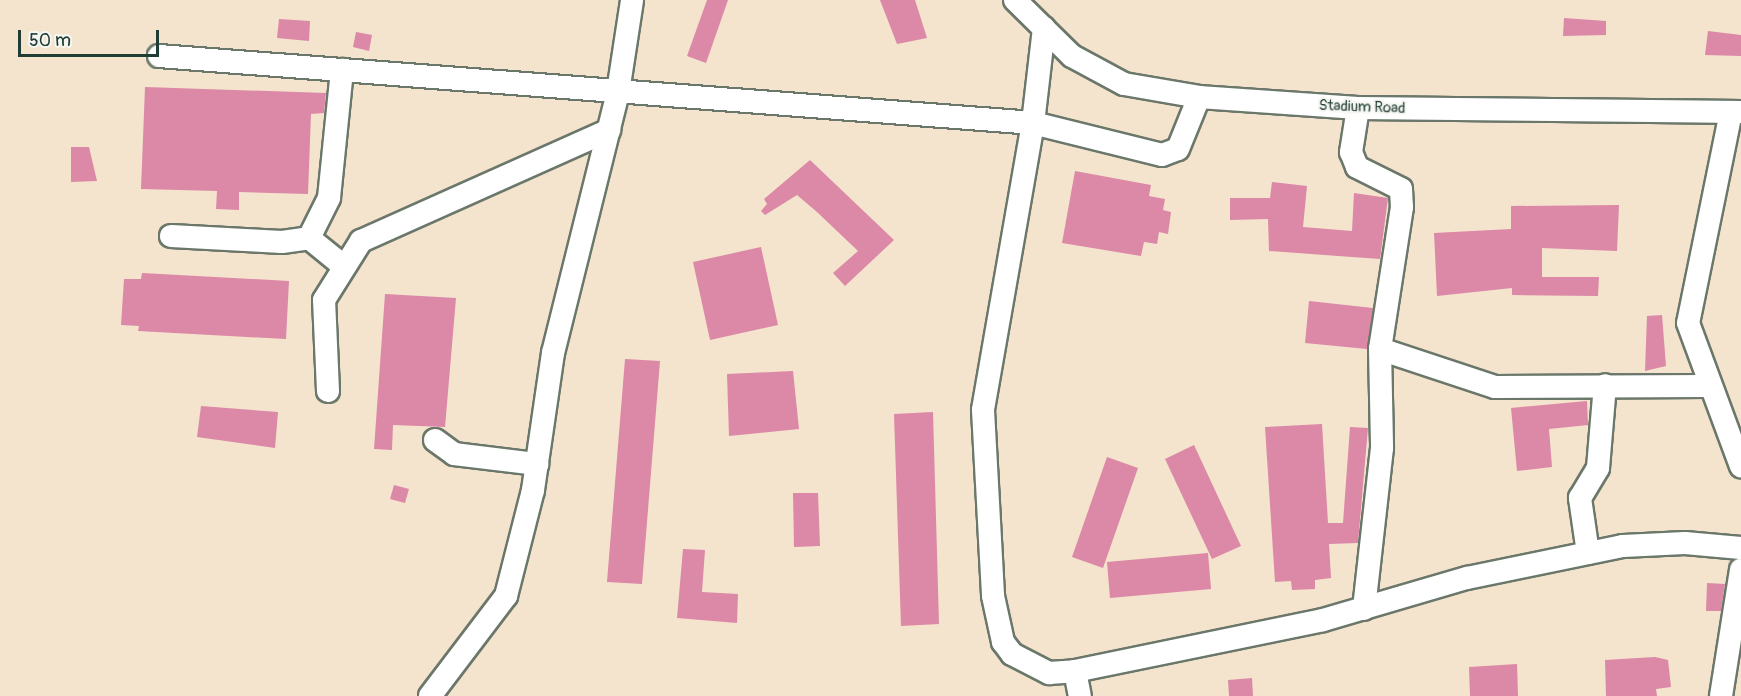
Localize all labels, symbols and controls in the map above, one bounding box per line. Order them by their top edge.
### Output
scale bar [21,18,162,56]
text: 50 m [29,29,71,52]
street label: Stadium Road [1318,96,1406,118]

